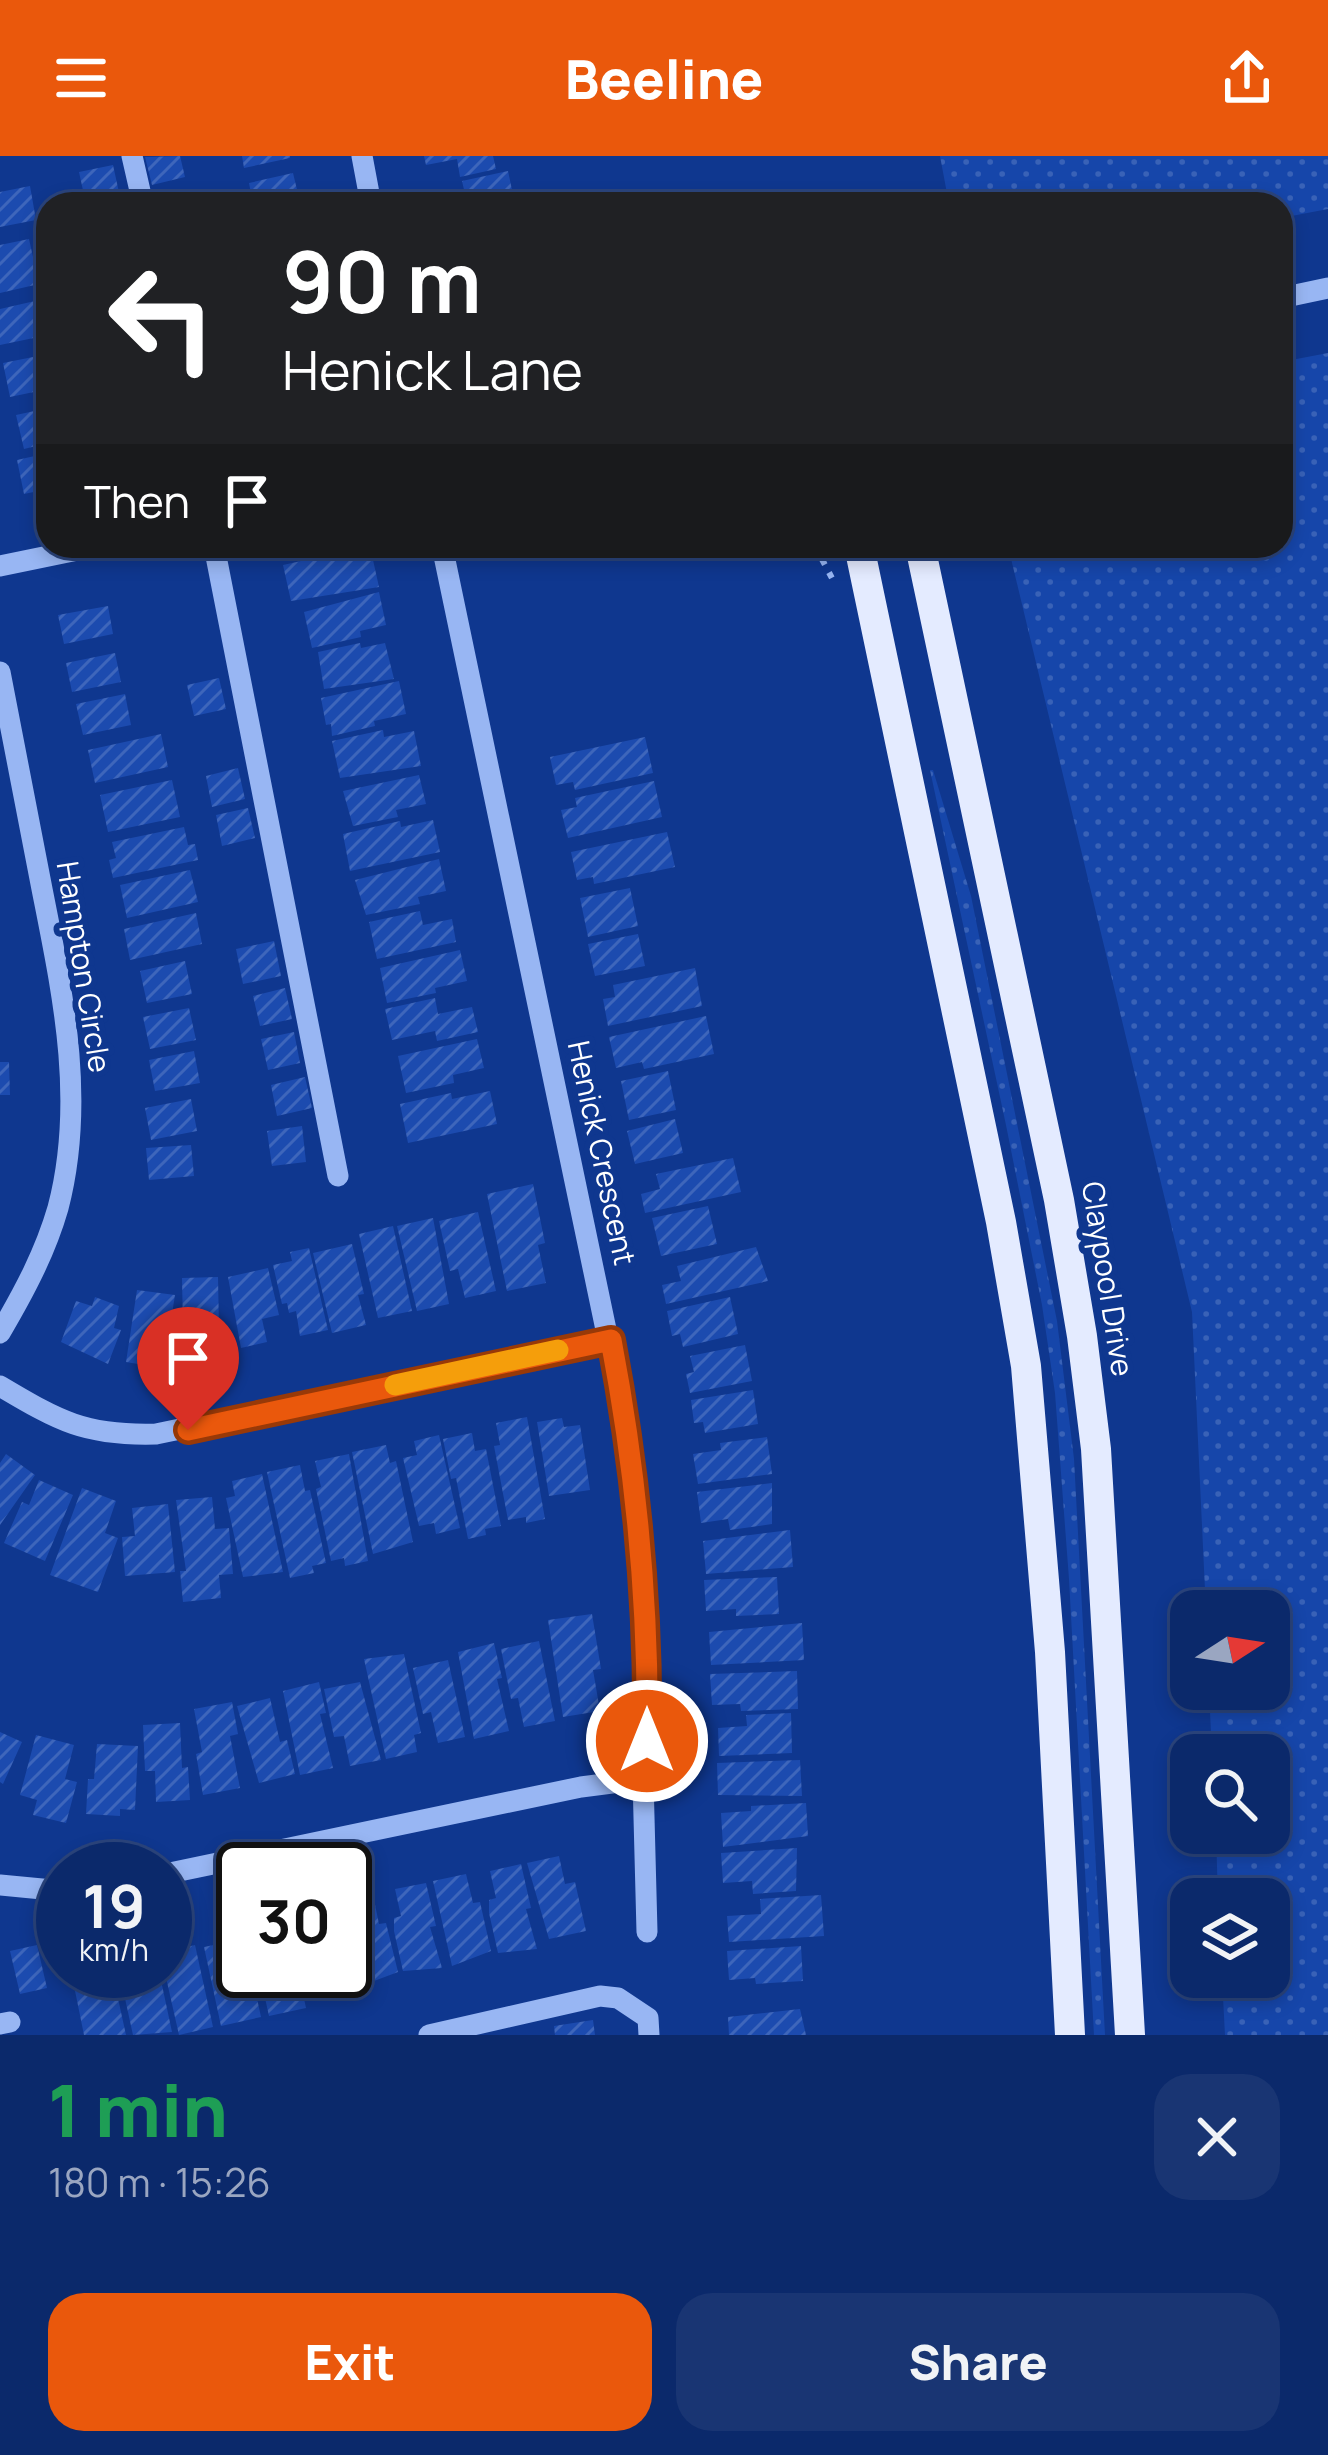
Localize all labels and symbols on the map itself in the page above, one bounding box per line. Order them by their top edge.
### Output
street label: Hampton Circle [48,858,121,1075]
street label: Henick Crescent [559,1037,646,1269]
street label: Claypool Drive [1073,1179,1144,1379]
pin [137,1307,239,1430]
north arrow [1170,1590,1290,1710]
position arrow [584,1678,710,1804]
speed limit sign: 30 [216,1842,372,1998]

